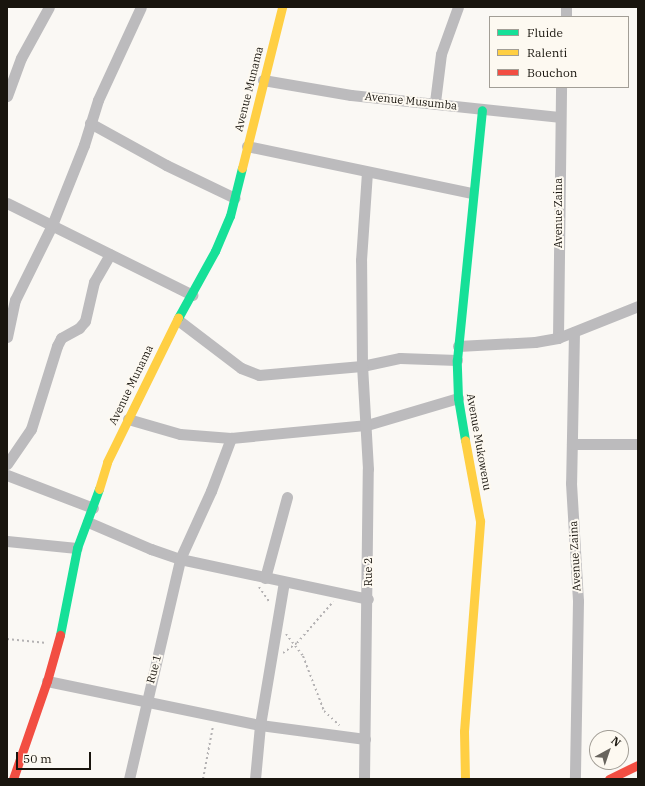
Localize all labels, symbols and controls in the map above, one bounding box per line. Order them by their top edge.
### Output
legend [489,16,629,88]
text: Fluide [527,25,563,40]
street label: Avenue Munama [232,45,266,133]
text: Ralenti [527,45,567,60]
text: Bouchon [527,65,577,80]
street label: Avenue Musumba [364,90,458,112]
street label: Avenue Zaina [551,178,565,248]
street label: Avenue Munama [106,343,156,427]
street label: Avenue Mukowenu [464,392,494,492]
street label: Avenue Zaina [567,520,583,592]
street label: Rue 2 [361,557,375,587]
street label: Rue 1 [144,653,164,685]
north arrow [589,730,629,770]
text: N [608,733,624,750]
scale bar [18,744,93,770]
text: 50 m [23,751,52,766]

